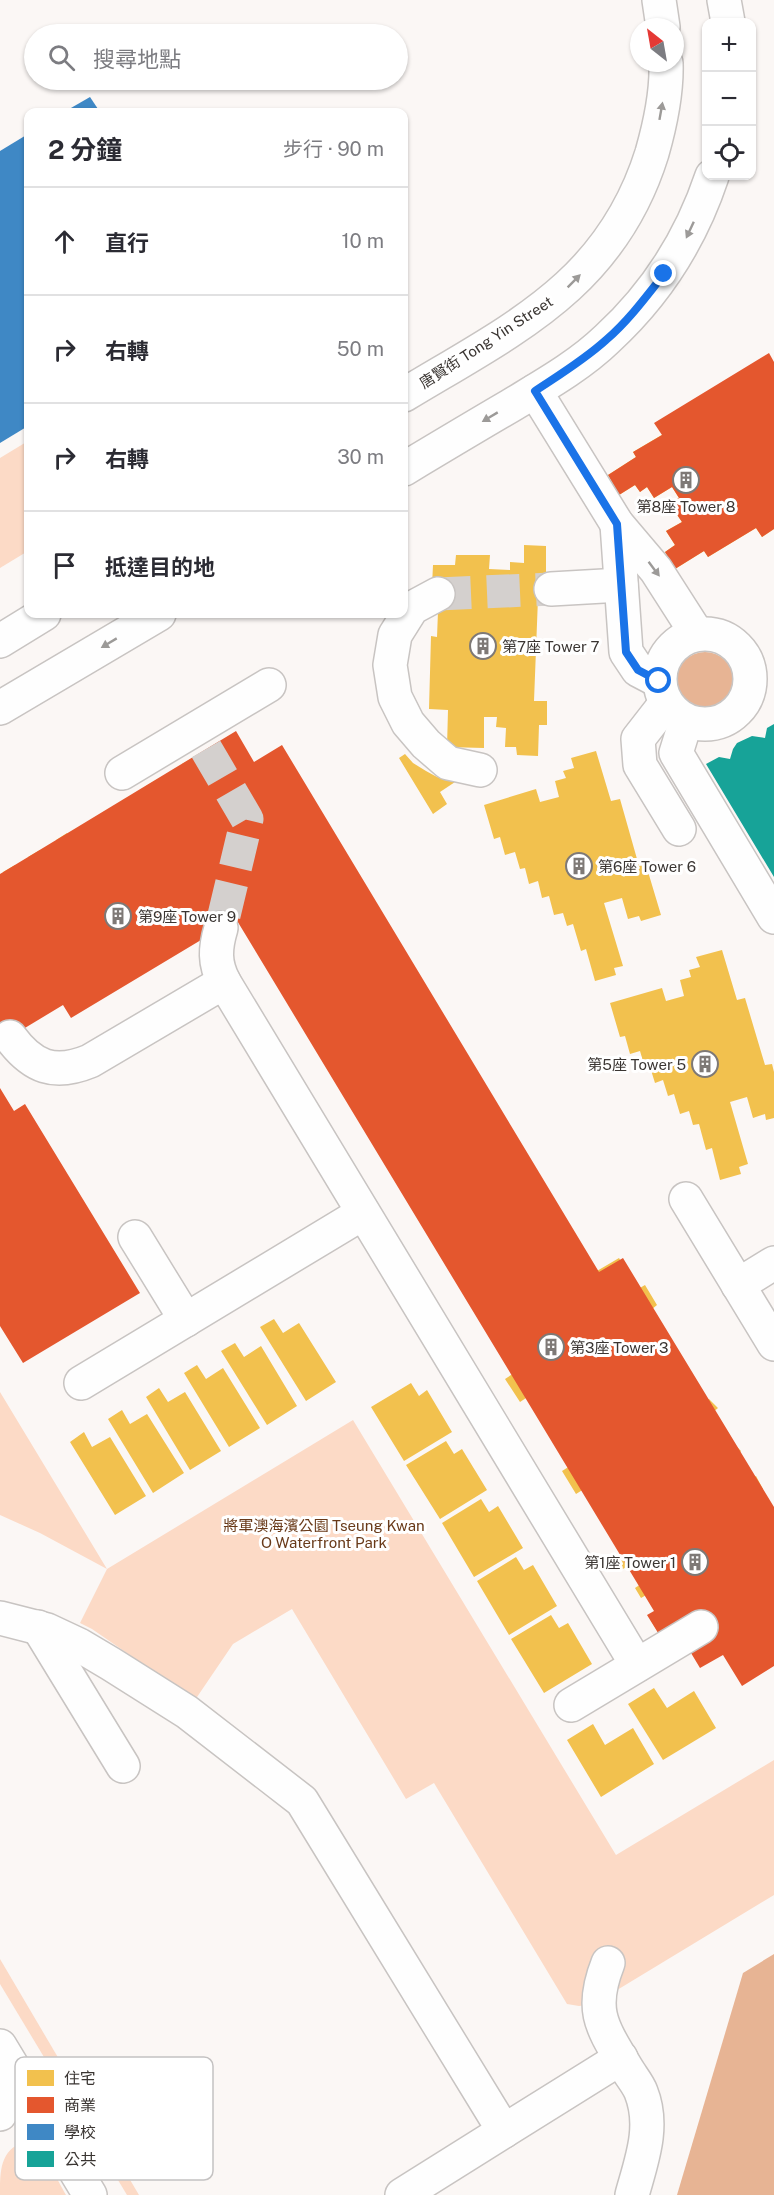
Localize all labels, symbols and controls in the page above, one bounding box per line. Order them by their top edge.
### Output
north arrow [630,18,684,72]
map controls [702,18,756,180]
button: + [702,18,756,72]
search box [24,24,408,90]
icon: search [45,41,78,74]
text: 搜尋地點 [93,46,181,72]
button: − [702,72,756,126]
one-way arrow [657,101,666,120]
button: locate [702,126,756,180]
text: 2 分鐘 [48,134,122,165]
text: 步行 · 90 m [283,137,384,161]
one-way arrow [685,221,695,239]
icon: ahead [48,225,81,258]
text: 10 m [341,229,384,253]
text: 直行 [105,230,149,256]
route end [650,260,676,286]
one-way arrow [567,274,581,289]
street label: 唐賢街 Tong Yin Street [416,292,556,391]
icon: right [48,333,81,366]
text: 50 m [337,337,384,361]
text: 右轉 [105,338,149,364]
one-way arrow [482,412,498,423]
icon: right [48,441,81,474]
text: 30 m [337,445,384,469]
text: 右轉 [105,446,149,472]
building icon: 第8座 Tower 8 [671,465,701,495]
place label: 第8座 Tower 8 [637,498,735,515]
icon: arrive [48,549,81,582]
text: 抵達目的地 [105,554,215,580]
one-way arrow [648,562,660,577]
building icon: 第7座 Tower 7 [468,631,498,661]
one-way arrow [101,638,117,649]
place label: 第7座 Tower 7 [502,638,599,655]
route start [645,667,671,693]
building icon: 第6座 Tower 6 [564,851,594,881]
place label: 第6座 Tower 6 [598,858,696,875]
building icon: 第9座 Tower 9 [103,901,133,931]
place label: 第9座 Tower 9 [138,908,236,925]
building icon: 第5座 Tower 5 [690,1049,720,1079]
place label: 第5座 Tower 5 [587,1056,686,1073]
building icon: 第3座 Tower 3 [536,1332,566,1362]
place label: 第3座 Tower 3 [570,1339,668,1356]
park label: 將軍澳海濱公園 Tseung Kwan O Waterfront Park [223,1517,425,1551]
building icon: 第1座 Tower 1 [680,1547,710,1577]
place label: 第1座 Tower 1 [584,1554,676,1571]
legend [15,2057,213,2180]
text: 住宅 [64,2069,96,2088]
text: 商業 [64,2096,96,2115]
text: 學校 [64,2123,96,2142]
text: 公共 [64,2150,96,2169]

